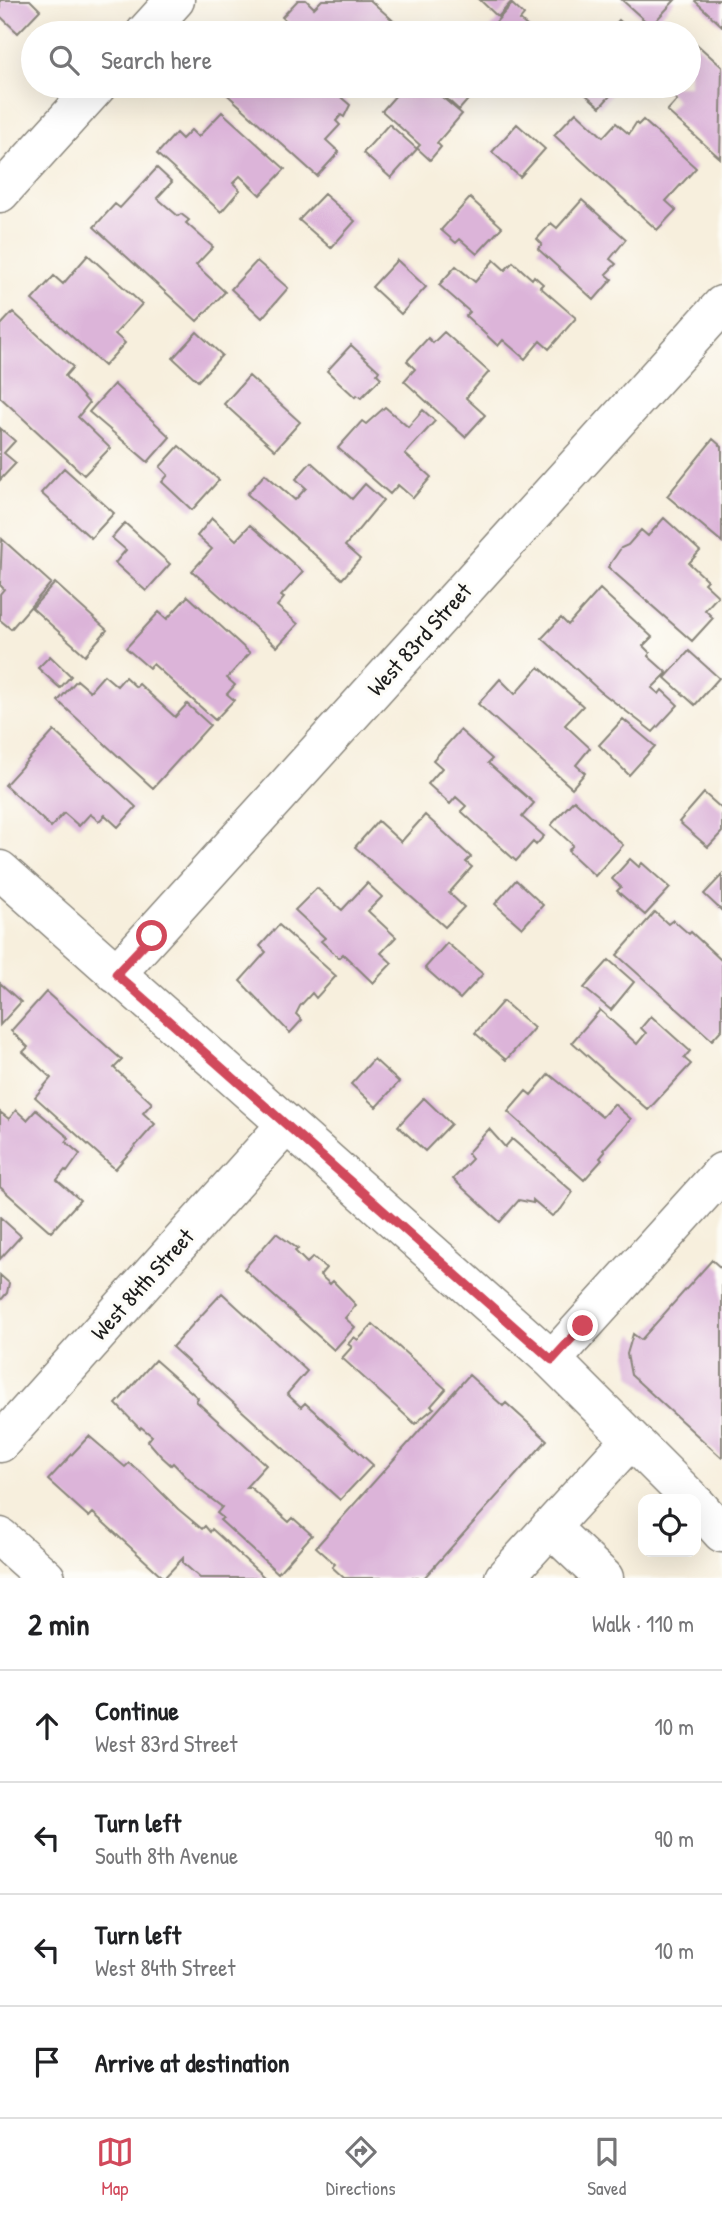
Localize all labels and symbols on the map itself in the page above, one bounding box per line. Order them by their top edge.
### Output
street label: West 83rd Street [360,575,479,702]
route start [136,920,167,951]
street label: West 84th Street [84,1221,201,1347]
route end [567,1310,598,1341]

